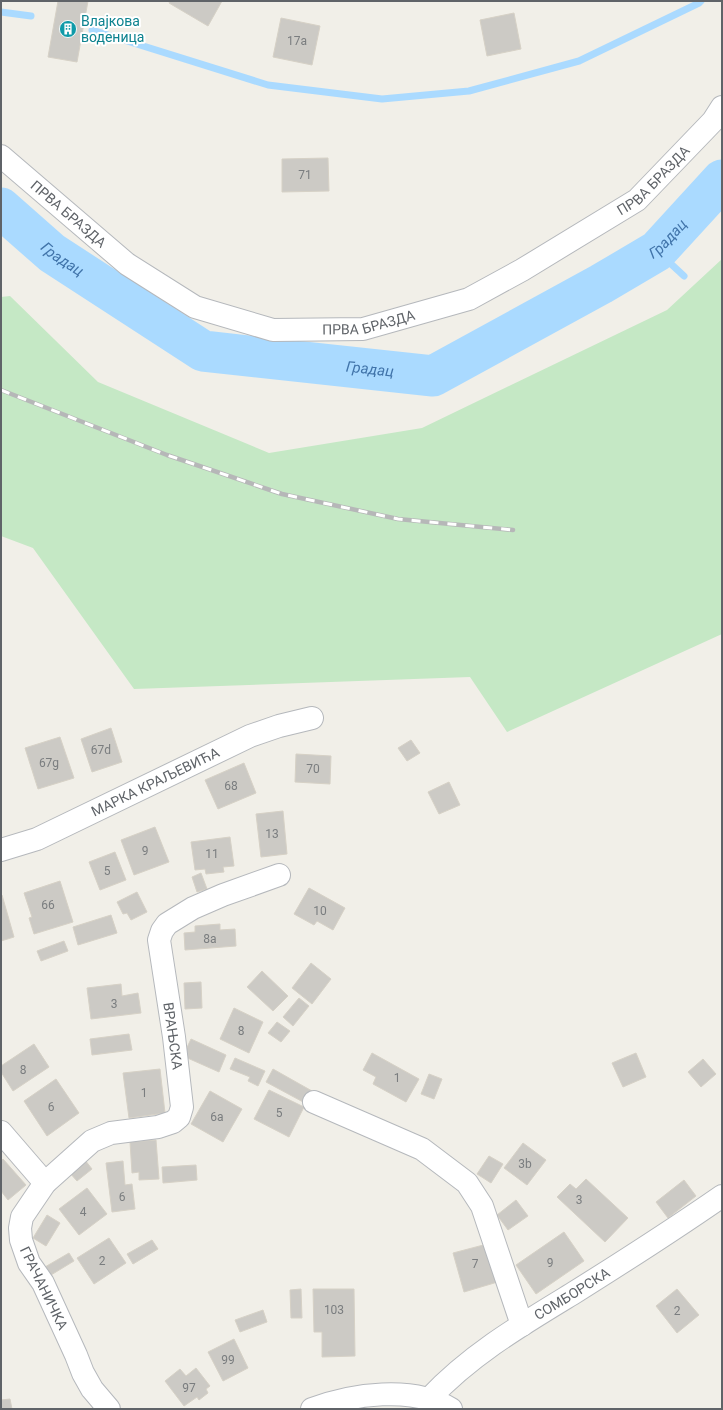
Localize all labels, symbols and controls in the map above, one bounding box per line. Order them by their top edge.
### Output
place label: Влајкова воденица [81,13,144,45]
building icon: Влајкова воденица [58,19,78,39]
house number: 17a [287,34,307,48]
street label: ПРВА БРАЗДА [614,142,693,218]
house number: 71 [298,168,312,182]
street label: ПРВА БРАЗДА [28,177,110,251]
water label: Градац [646,215,691,263]
water label: Градац [37,238,87,280]
street label: ПРВА БРАЗДА [322,307,417,337]
water label: Градац [345,358,395,381]
house number: 67d [91,743,111,757]
street label: МАРКА КРАЉЕВИЋА [89,744,222,820]
house number: 67g [39,756,59,770]
house number: 70 [306,762,320,776]
house number: 68 [224,779,238,793]
house number: 13 [265,827,279,841]
house number: 9 [142,844,148,858]
house number: 11 [205,847,219,861]
house number: 5 [104,864,111,878]
house number: 66 [41,898,55,912]
house number: 10 [313,904,327,918]
house number: 8a [203,932,217,946]
house number: 3 [111,997,117,1011]
street label: ВРАЊСКА [160,1001,186,1071]
house number: 8 [238,1024,245,1038]
house number: 8 [20,1063,27,1077]
house number: 1 [394,1071,400,1085]
house number: 1 [141,1086,147,1100]
house number: 6 [48,1100,55,1114]
house number: 5 [276,1106,283,1120]
house number: 6a [210,1110,224,1124]
house number: 3b [518,1157,532,1171]
house number: 6 [119,1190,126,1204]
house number: 3 [576,1193,582,1207]
house number: 4 [80,1205,87,1219]
street label: ГРАЧАНИЧКА [17,1244,71,1332]
house number: 2 [99,1254,106,1268]
house number: 9 [547,1256,553,1270]
house number: 7 [472,1257,479,1271]
street label: СОМБОРСКА [531,1264,613,1323]
house number: 103 [324,1303,344,1317]
house number: 2 [674,1304,681,1318]
house number: 99 [221,1353,235,1367]
house number: 97 [182,1381,196,1395]

